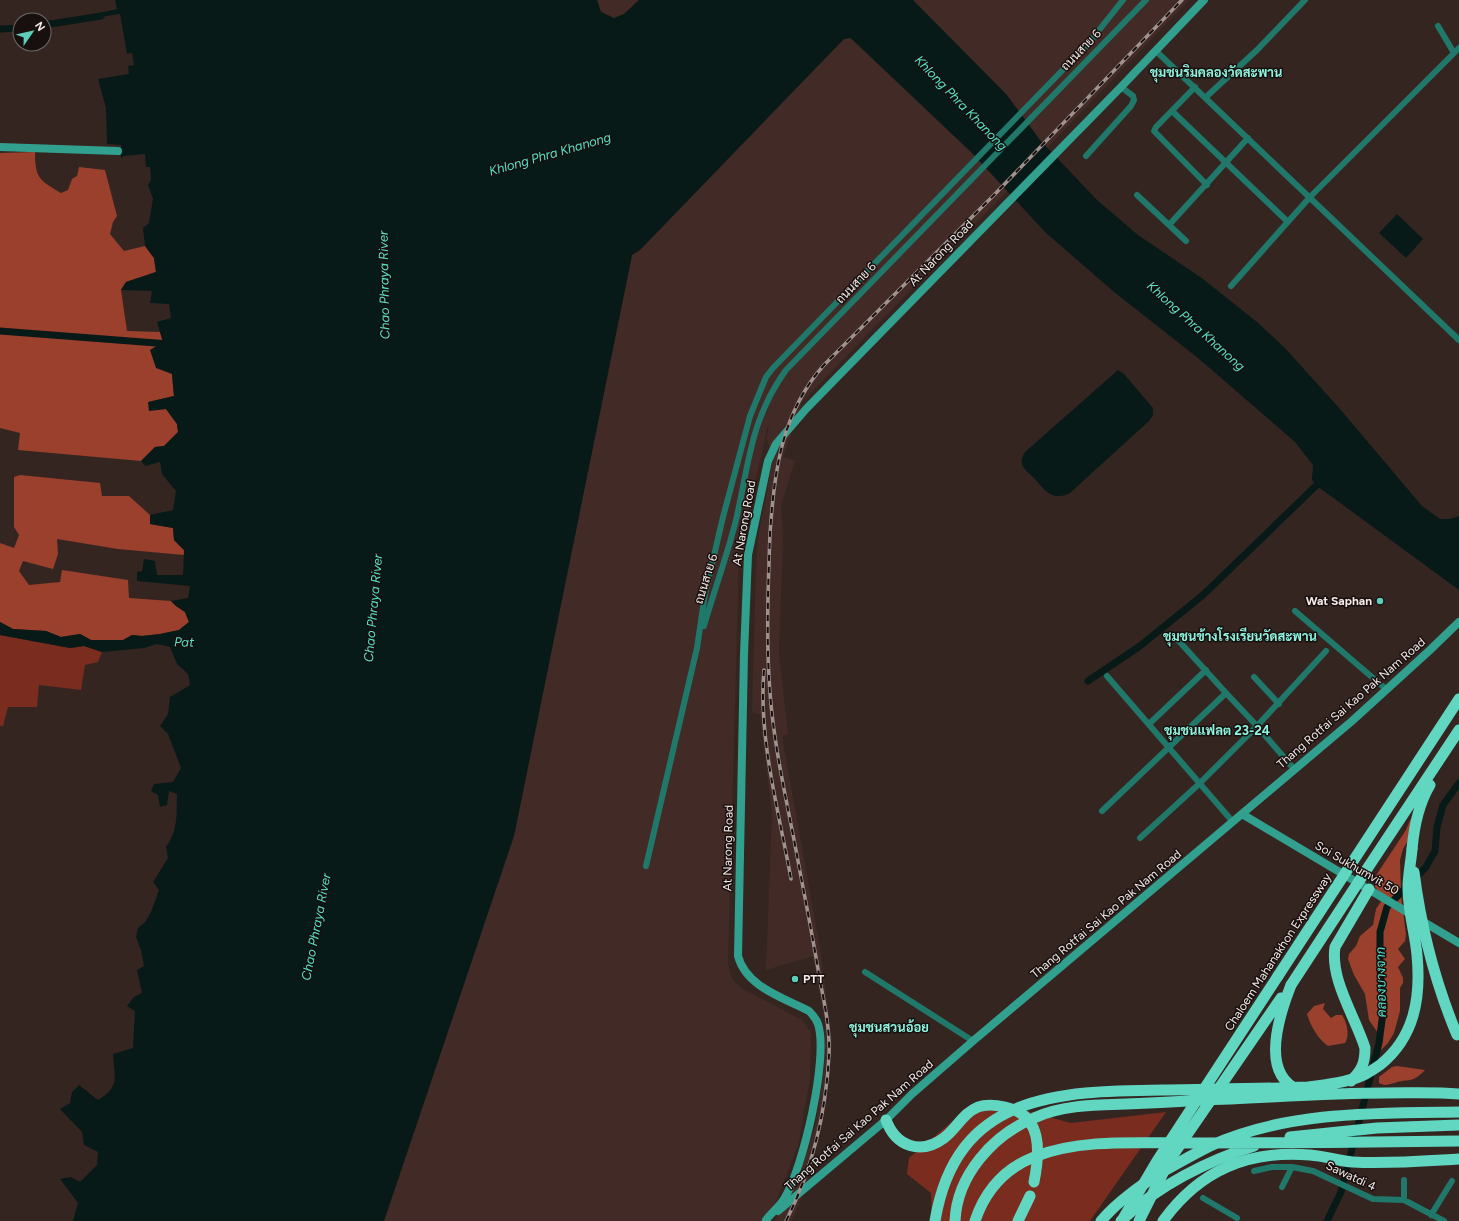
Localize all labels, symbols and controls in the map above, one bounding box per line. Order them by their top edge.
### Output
north arrow [12,12,52,52]
text: N [32,20,48,34]
street label: ถนนสาย 6 [1058,26,1104,73]
water label: Khlong Phra Khanong [912,52,1011,154]
district label: ชุมชนริมคลองวัดสะพาน [1150,64,1282,83]
water label: Khlong Phra Khanong [487,129,613,179]
street label: At Narong Road [906,217,976,289]
water label: Chao Phraya River [376,230,392,339]
street label: ถนนสาย 6 [833,259,879,306]
water label: Khlong Phra Khanong [1144,278,1248,374]
street label: At Narong Road [730,479,758,567]
street label: ถนนสาย 6 [692,552,720,606]
water label: Chao Phraya River [361,553,385,663]
place label: Wat Saphan [1306,594,1372,608]
marker: Wat Saphan [1375,596,1385,606]
district label: ชุมชนข้างโรงเรียนวัดสะพาน [1163,627,1317,647]
water label: Pat [174,634,195,650]
street label: Thang Rotfai Sai Kao Pak Nam Road [1274,635,1428,771]
district label: ชุมชนแฟลต 23-24 [1164,723,1270,741]
street label: At Narong Road [720,805,736,891]
street label: Soi Sukhumvit 50 [1313,838,1402,898]
street label: Thang Rotfai Sai Kao Pak Nam Road [1028,847,1184,981]
street label: Chaloem Mahanakhon Expressway [1222,870,1335,1033]
water label: Chao Phraya River [298,872,334,982]
water label: คลองบางจาก [1373,947,1389,1017]
place label: PTT [803,972,824,986]
marker: PTT [790,974,800,984]
district label: ชุมชนสวนอ้อย [849,1019,929,1038]
street label: Thang Rotfai Sai Kao Pak Nam Road [782,1057,936,1193]
street label: Sawatdi 4 [1324,1158,1379,1194]

